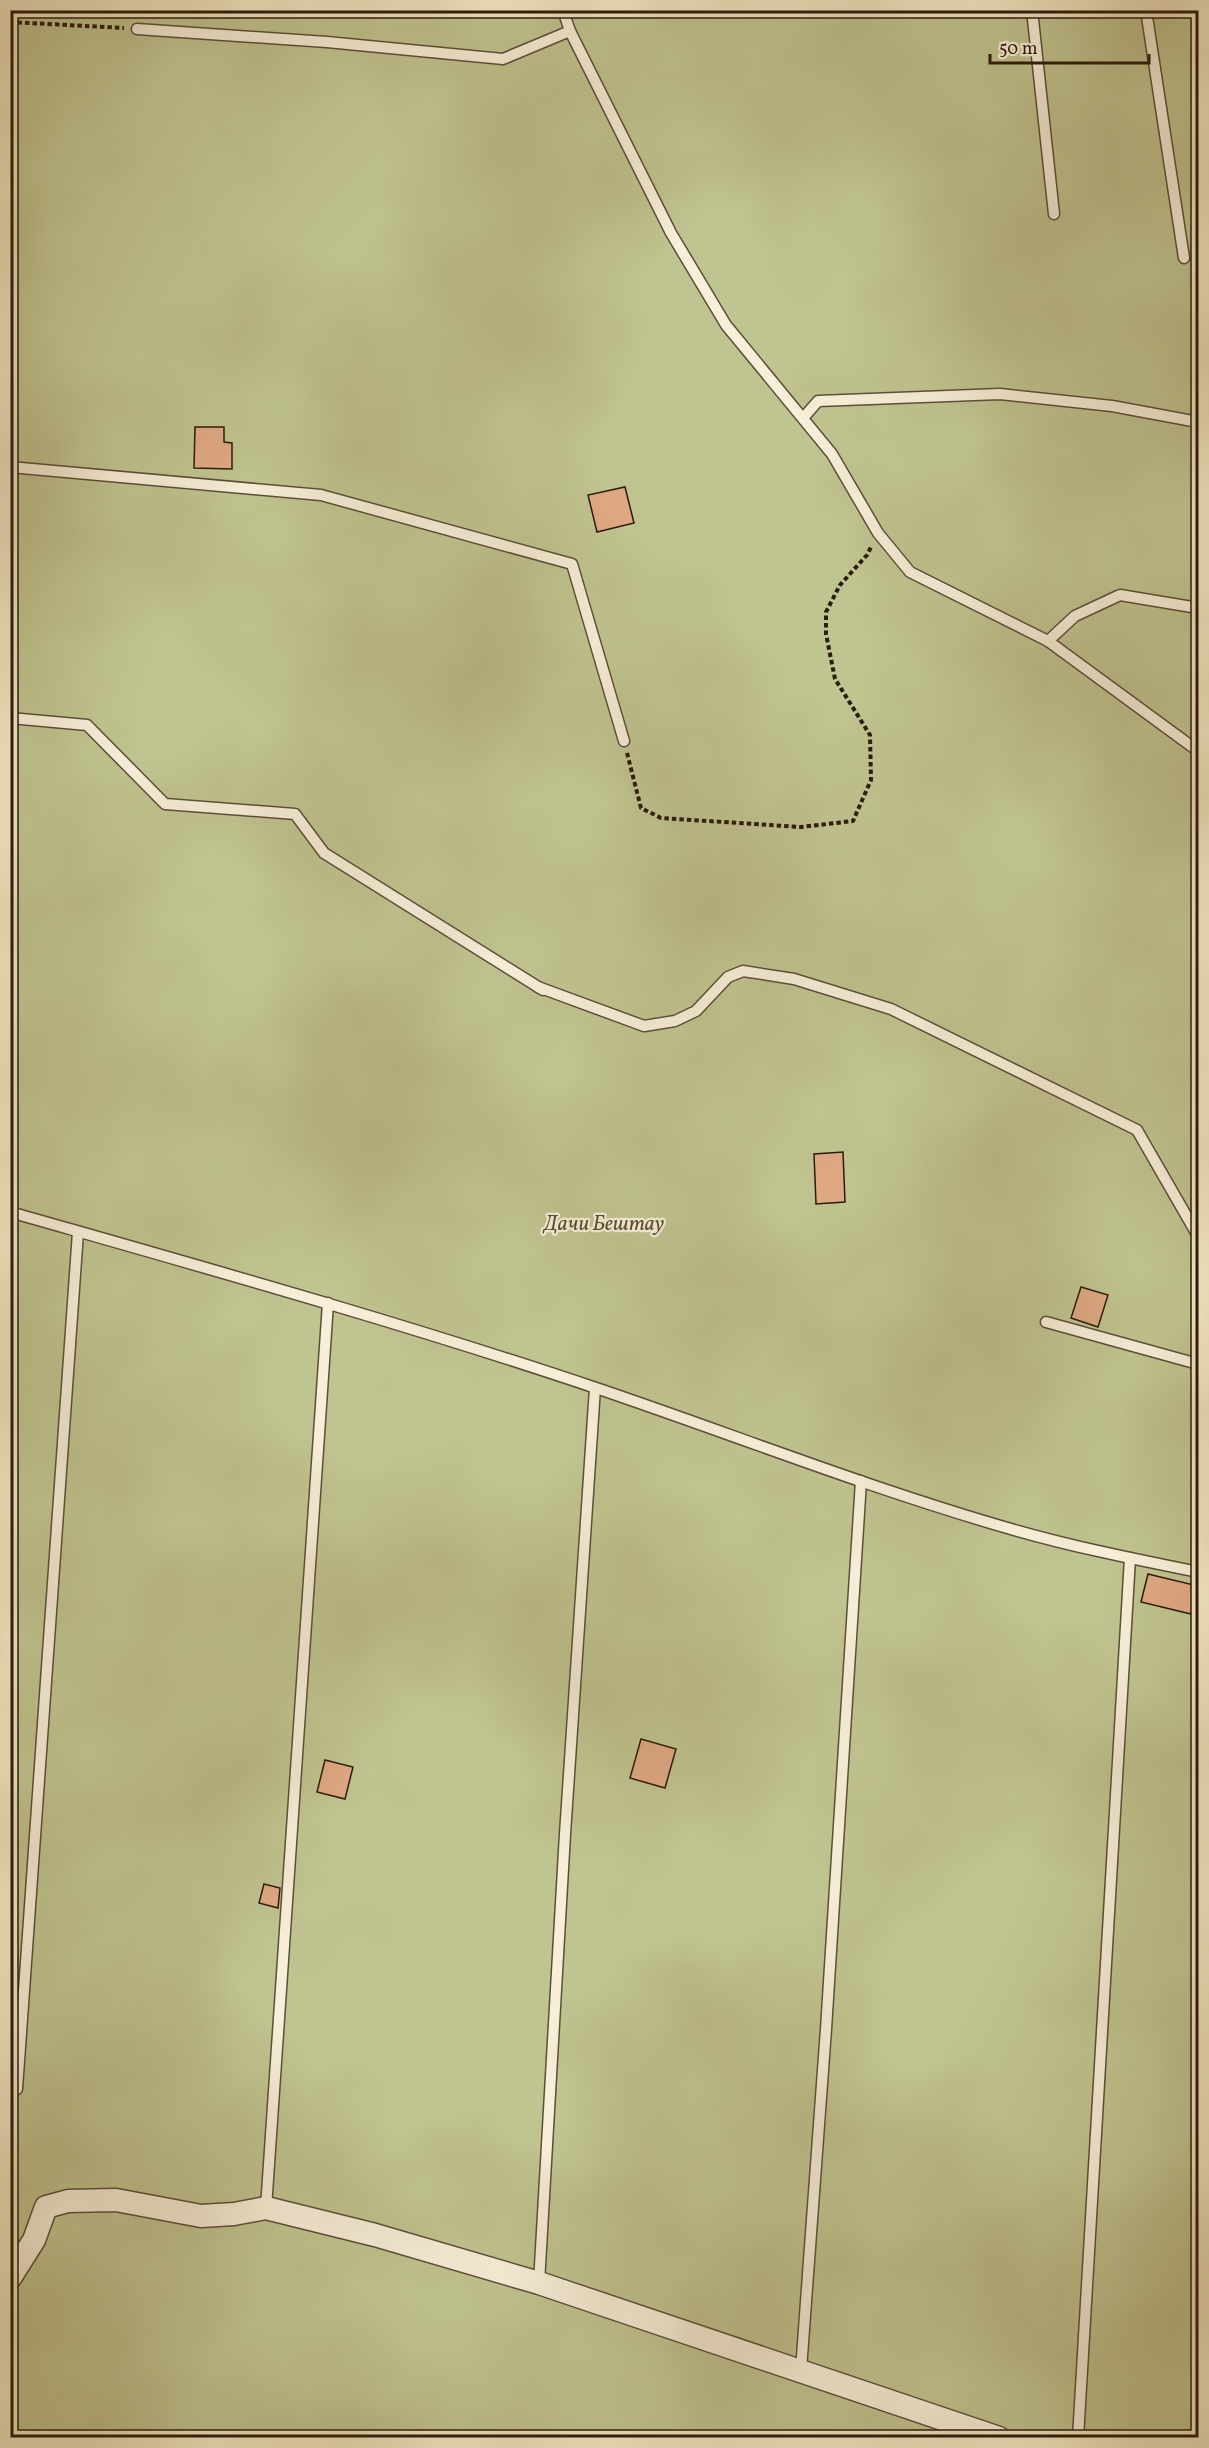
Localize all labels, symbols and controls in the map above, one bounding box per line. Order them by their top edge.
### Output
scale bar [990,27,1149,65]
text: 50 m [999,37,1038,62]
park label: Дачи Бештау [542,1210,665,1239]

